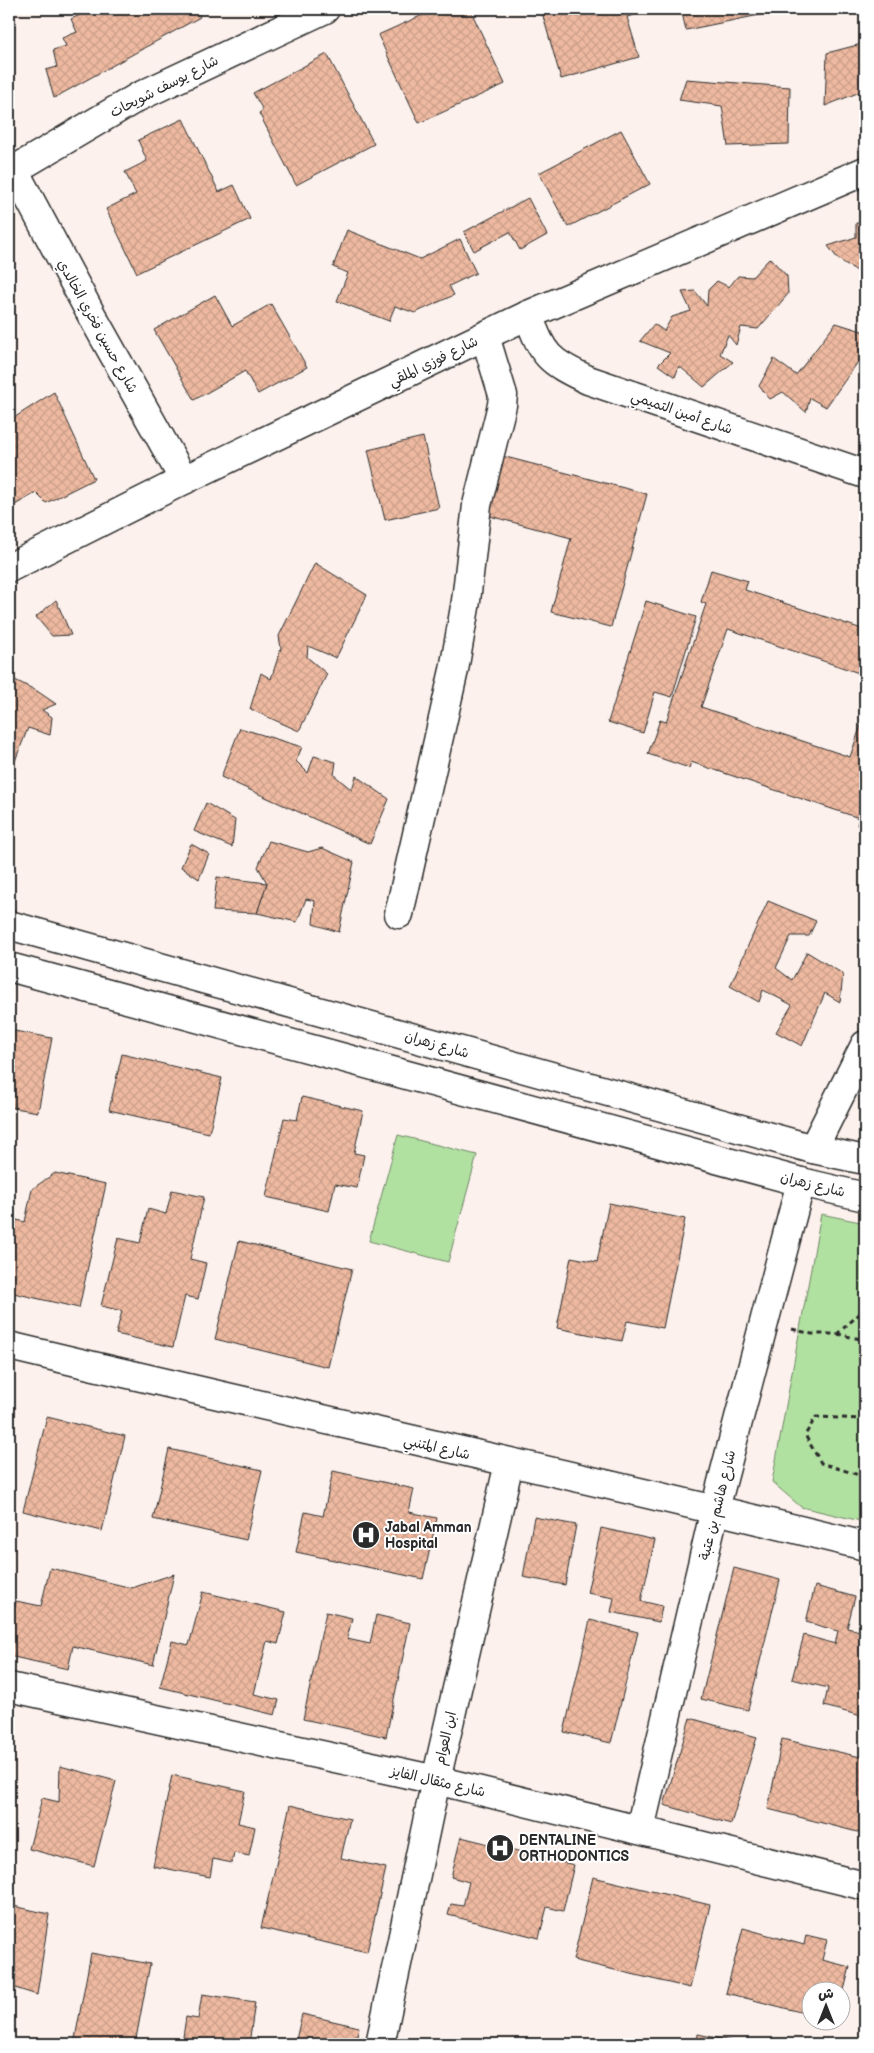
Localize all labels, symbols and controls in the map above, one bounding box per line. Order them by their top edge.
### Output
street label: شارع يوسف شويحات [107,52,222,122]
street label: شارع حسين فخري الخالدي [52,256,141,397]
street label: شارع فوزي الملقي [386,332,482,394]
street label: شارع أمين التميمي [628,387,735,442]
street label: شارع زهران [403,1027,471,1063]
street label: شارع زهران [779,1168,847,1202]
street label: شارع المتنبي [401,1432,472,1467]
street label: شارع هاشم بن عتبة [696,1448,741,1562]
place label: Jabal Amman Hospital [385,1519,472,1552]
hospital icon: Jabal Amman Hospital [351,1520,381,1550]
street label: ابن العوام [431,1710,462,1767]
street label: شارع مثقال الفايز [388,1762,487,1802]
place label: DENTALINE ORTHODONTICS [519,1832,630,1865]
hospital icon: DENTALINE ORTHODONTICS [485,1833,515,1863]
north arrow [802,1980,852,2030]
text: ش [818,1985,834,2002]

